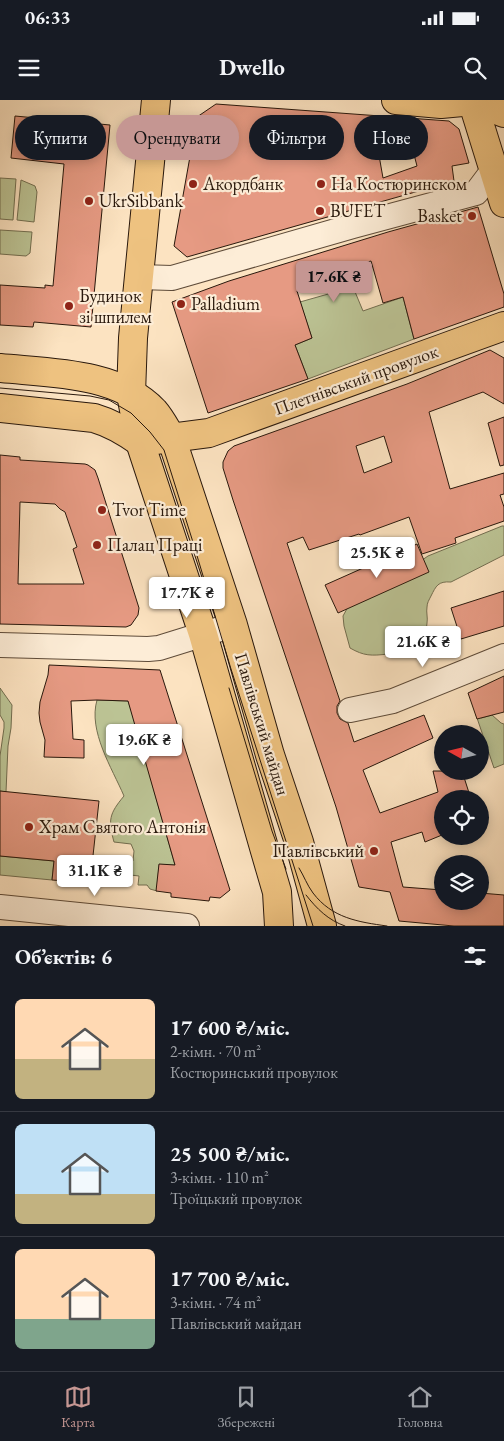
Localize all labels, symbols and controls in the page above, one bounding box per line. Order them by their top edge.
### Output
text: 06:33 [25,5,71,30]
text: Dwello [219,53,285,82]
icon: menu [15,54,43,82]
icon: search [461,54,489,82]
chip: Купити [15,115,106,160]
chip: Орендувати [116,115,239,160]
chip: Фільтри [249,115,344,160]
chip: Нове [354,115,428,160]
place label: Акордбанк [202,172,283,195]
place label: На Костюринском [331,172,468,195]
marker: Акордбанк [187,178,199,190]
marker: На Костюринском [315,178,327,190]
place label: UkrSibbank [99,189,183,212]
marker: UkrSibbank [83,195,95,207]
place label: BUFET [330,199,386,222]
place label: Basket [417,204,462,227]
marker: BUFET [314,205,326,217]
marker: Basket [466,210,478,222]
pin: 17.6K ₴ [288,260,380,303]
text: 17.6K ₴ [307,266,361,287]
place label: Будинок зі шпилем [79,284,153,328]
place label: Palladium [191,292,260,315]
marker: Palladium [175,298,187,310]
marker: Будинок зі шпилем [63,300,75,312]
street label: Плетнівський провулок [271,339,441,420]
place label: Tvor Time [112,498,186,521]
marker: Tvor Time [96,504,108,516]
place label: Палац Праці [107,533,203,556]
pin: 25.5K ₴ [331,536,423,579]
marker: Палац Праці [91,539,103,551]
text: 25.5K ₴ [350,542,404,563]
pin: 17.7K ₴ [141,576,233,619]
text: 17.7K ₴ [160,582,214,603]
pin: 21.6K ₴ [377,626,469,668]
text: 21.6K ₴ [396,631,450,652]
street label: Павлівський майдан [230,650,295,798]
pin: 19.6K ₴ [98,724,190,766]
north arrow [434,725,489,780]
map controls [434,725,489,910]
text: 19.6K ₴ [117,729,171,750]
button: locate [434,790,489,845]
place label: Храм Святого Антонія [38,815,206,838]
marker: Храм Святого Антонія [23,821,35,833]
place label: Павлівський [272,839,364,862]
marker: Павлівський [368,845,380,857]
pin: 31.1K ₴ [49,854,141,897]
button: layers [434,855,489,910]
text: 31.1K ₴ [68,860,122,881]
icon: filters [461,942,489,970]
text: Об’єктів: 6 [15,943,112,970]
text: 17 600 ₴/міс. [170,1014,290,1041]
icon: home [55,1019,115,1079]
text: 2-кімн. · 70 m² [170,1041,261,1062]
text: Костюринський провулок [170,1062,338,1083]
text: 25 500 ₴/міс. [170,1140,290,1167]
icon: home [55,1144,115,1204]
text: 3-кімн. · 110 m² [170,1167,269,1188]
text: Троїцький провулок [170,1188,302,1209]
text: 17 700 ₴/міс. [170,1265,290,1292]
icon: home [55,1269,115,1329]
text: 3-кімн. · 74 m² [170,1292,261,1313]
text: Павлівський майдан [170,1313,302,1334]
tab: Карта [61,1383,95,1431]
tab: Збережені [217,1383,275,1431]
tab: Головна [398,1383,443,1431]

